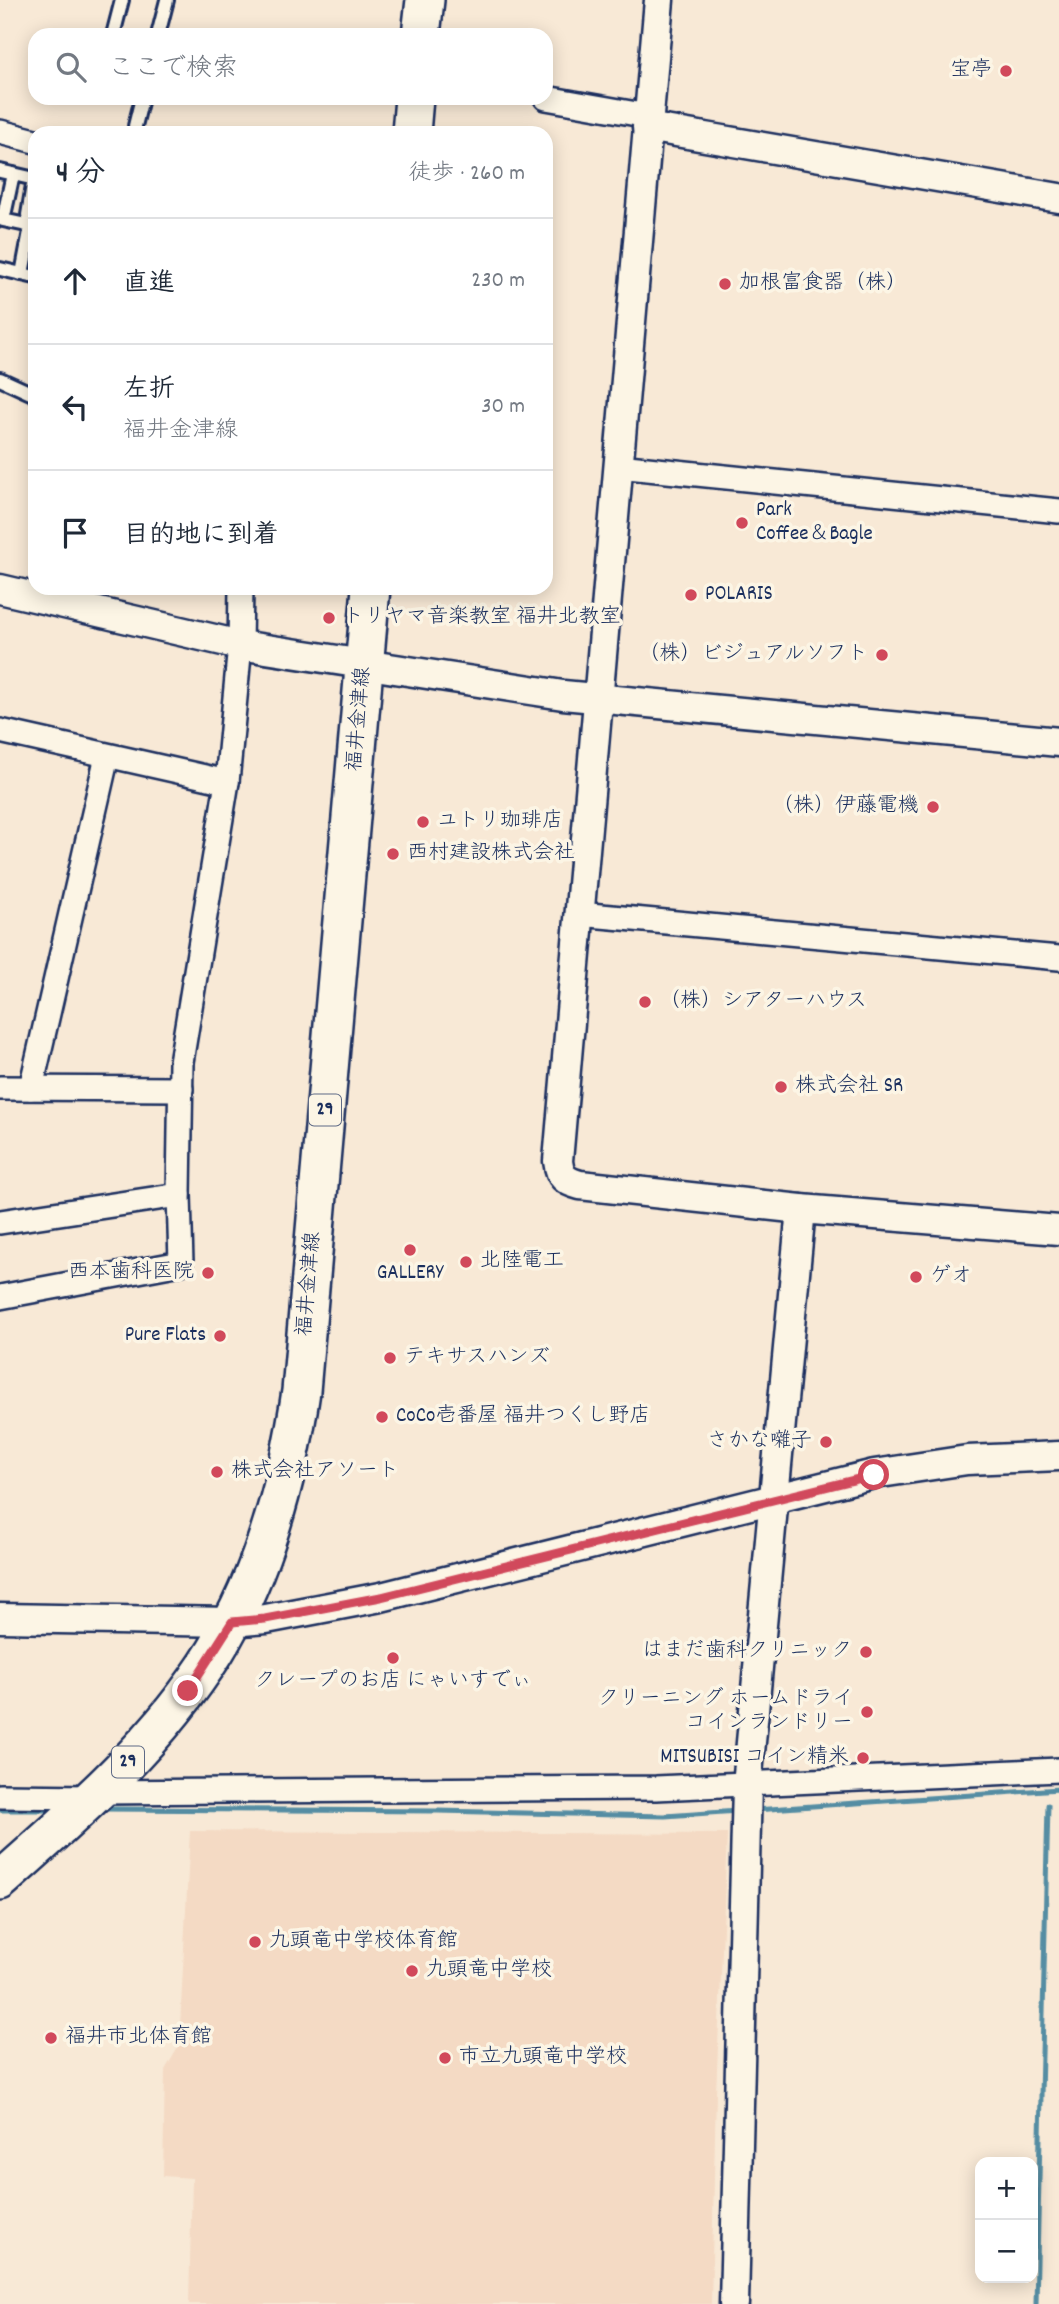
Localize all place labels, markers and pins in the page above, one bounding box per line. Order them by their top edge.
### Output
place label: 宝亭 [950,56,992,86]
marker: 宝亭 [998,63,1014,79]
place label: 加根富食器（株） [739,269,907,299]
marker: 加根富食器（株） [717,276,733,292]
place label: Park Coffee＆Bagle [756,496,873,550]
marker: Park Coffee＆Bagle [734,515,750,531]
place label: POLARIS [705,580,773,610]
marker: POLARIS [683,587,699,603]
place label: トリヤマ音楽教室 福井北教室 [343,603,621,633]
marker: トリヤマ音楽教室 福井北教室 [321,610,337,626]
place label: （株）ビジュアルソフト [638,640,868,670]
marker: （株）ビジュアルソフト [874,647,890,663]
place label: （株）伊藤電機 [772,792,919,822]
marker: （株）伊藤電機 [925,799,941,815]
place label: ユトリ珈琲店 [437,807,563,837]
marker: ユトリ珈琲店 [415,814,431,830]
place label: 西村建設株式会社 [407,839,575,869]
marker: 西村建設株式会社 [385,846,401,862]
place label: （株）シアターハウス [659,987,867,1017]
marker: （株）シアターハウス [637,994,653,1010]
place label: 株式会社 SR [795,1072,903,1102]
marker: 株式会社 SR [773,1079,789,1095]
marker: GALLERY [402,1242,418,1258]
place label: 北陸電工 [480,1247,564,1277]
marker: 北陸電工 [458,1254,474,1270]
place label: 西本歯科医院 [68,1258,194,1288]
place label: GALLERY [377,1259,445,1289]
place label: ゲオ [930,1262,972,1292]
marker: 西本歯科医院 [200,1265,216,1281]
marker: ゲオ [908,1269,924,1285]
place label: Pure Flats [125,1321,206,1351]
marker: Pure Flats [212,1328,228,1344]
place label: テキサスハンズ [404,1343,550,1373]
marker: テキサスハンズ [382,1350,398,1366]
place label: CoCo壱番屋 福井つくし野店 [396,1402,650,1432]
marker: CoCo壱番屋 福井つくし野店 [374,1409,390,1425]
place label: さかな囃子 [707,1427,812,1457]
marker: さかな囃子 [818,1434,834,1450]
place label: 株式会社アソート [231,1457,399,1487]
marker: 株式会社アソート [209,1464,225,1480]
place label: はまだ歯科クリニック [642,1637,852,1667]
marker: はまだ歯科クリニック [858,1644,874,1660]
marker: クレープのお店 にゃいすでぃ [385,1650,401,1666]
place label: クレープのお店 にゃいすでぃ [254,1667,532,1697]
place label: クリーニング ホームドライ コインランドリー [598,1685,853,1739]
marker: クリーニング ホームドライ コインランドリー [859,1704,875,1720]
place label: MITSUBISI コイン精米 [660,1743,849,1773]
marker: MITSUBISI コイン精米 [855,1750,871,1766]
place label: 九頭竜中学校体育館 [269,1927,458,1957]
marker: 九頭竜中学校体育館 [247,1934,263,1950]
place label: 九頭竜中学校 [426,1956,552,1986]
marker: 九頭竜中学校 [404,1963,420,1979]
place label: 福井市北体育館 [65,2023,212,2053]
marker: 福井市北体育館 [43,2030,59,2046]
place label: 市立九頭竜中学校 [459,2043,627,2073]
marker: 市立九頭竜中学校 [437,2050,453,2066]

